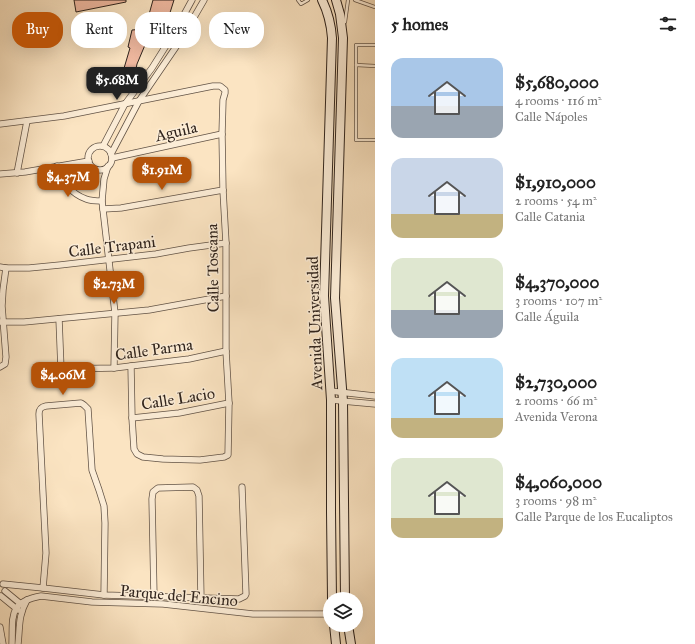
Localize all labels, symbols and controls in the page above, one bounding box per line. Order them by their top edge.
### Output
chip: Buy [12,12,63,48]
chip: Rent [71,12,127,48]
chip: Filters [135,12,201,48]
chip: New [209,12,264,48]
icon: filters [657,13,679,35]
text: 5 homes [391,14,448,35]
pin: $5.68M [84,67,150,101]
text: $5.68M [95,72,139,88]
text: $5,680,000 [515,72,599,93]
icon: home [423,74,471,122]
text: 4 rooms · 116 m² [515,93,602,109]
text: Calle Nápoles [515,109,588,125]
street label: Aguila [152,117,199,147]
pin: $1.91M [129,157,195,191]
text: $1.91M [141,162,183,178]
pin: $4.37M [35,164,101,198]
text: $4.37M [46,169,90,185]
text: $1,910,000 [515,172,596,193]
icon: home [423,174,471,222]
text: 2 rooms · 54 m² [515,193,597,209]
text: Calle Catania [515,209,585,225]
street label: Calle Toscana [202,223,223,313]
street label: Calle Trapani [67,232,157,261]
street label: Avenida Universidad [303,256,326,391]
pin: $2.73M [81,271,147,305]
text: $4,370,000 [515,272,599,293]
icon: home [423,274,471,322]
text: $2.73M [93,276,135,292]
text: 3 rooms · 107 m² [515,293,602,309]
text: Calle Águila [515,309,579,325]
street label: Calle Parma [114,335,194,364]
pin: $4.06M [30,362,96,396]
text: $4.06M [40,367,86,383]
text: $2,730,000 [515,372,597,393]
icon: home [423,374,471,422]
street label: Calle Lacio [140,383,216,414]
text: 2 rooms · 66 m² [515,393,597,409]
text: Avenida Verona [515,409,598,425]
text: $4,060,000 [515,472,602,493]
icon: home [423,474,471,522]
text: 3 rooms · 98 m² [515,493,597,509]
text: Calle Parque de los Eucaliptos [515,509,673,525]
street label: Parque del Encino [119,581,239,611]
map controls [323,592,363,632]
button: layers [323,592,363,632]

